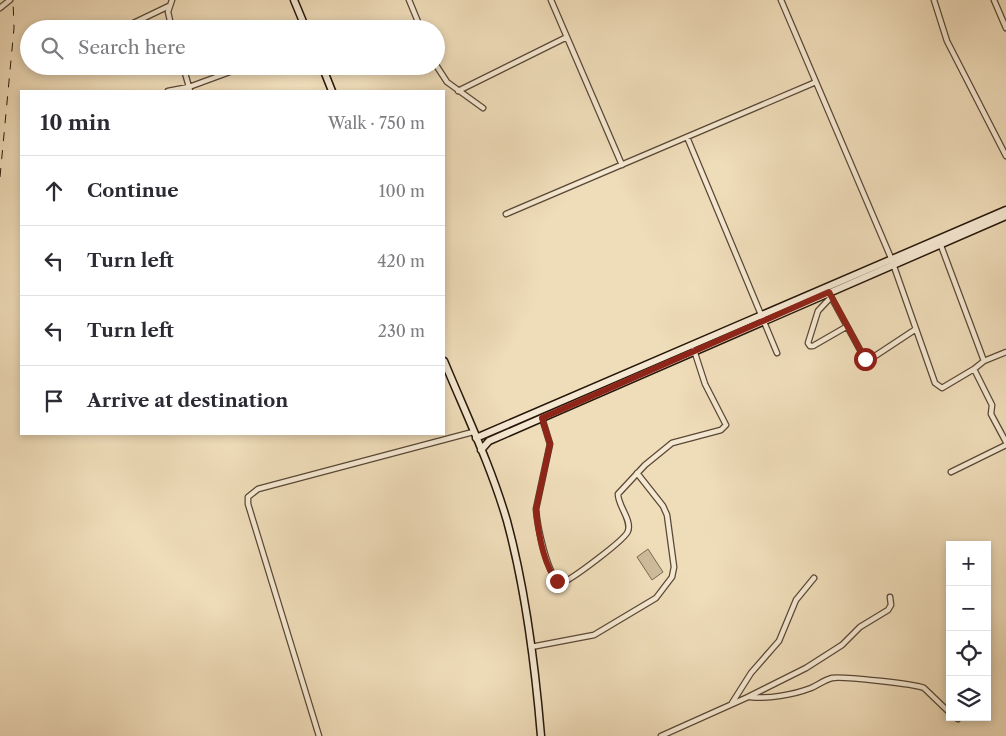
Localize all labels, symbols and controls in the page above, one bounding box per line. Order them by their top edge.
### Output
search box [20,20,445,75]
icon: search [38,34,66,62]
text: Search here [78,36,186,59]
text: 10 min [40,110,111,135]
text: Walk · 750 m [328,113,425,133]
icon: ahead [40,177,68,205]
text: Continue [87,179,179,202]
text: 100 m [379,181,425,201]
icon: left [40,247,68,275]
text: Turn left [87,249,174,272]
text: 420 m [377,251,425,271]
icon: left [40,317,68,345]
text: Turn left [87,319,174,342]
text: 230 m [378,321,425,341]
route start [854,348,877,371]
icon: arrive [40,387,68,415]
text: Arrive at destination [87,389,288,412]
map controls [946,541,991,721]
button: + [946,541,991,586]
route end [546,570,569,593]
button: − [946,586,991,631]
button: locate [946,631,991,676]
button: layers [946,676,991,721]

